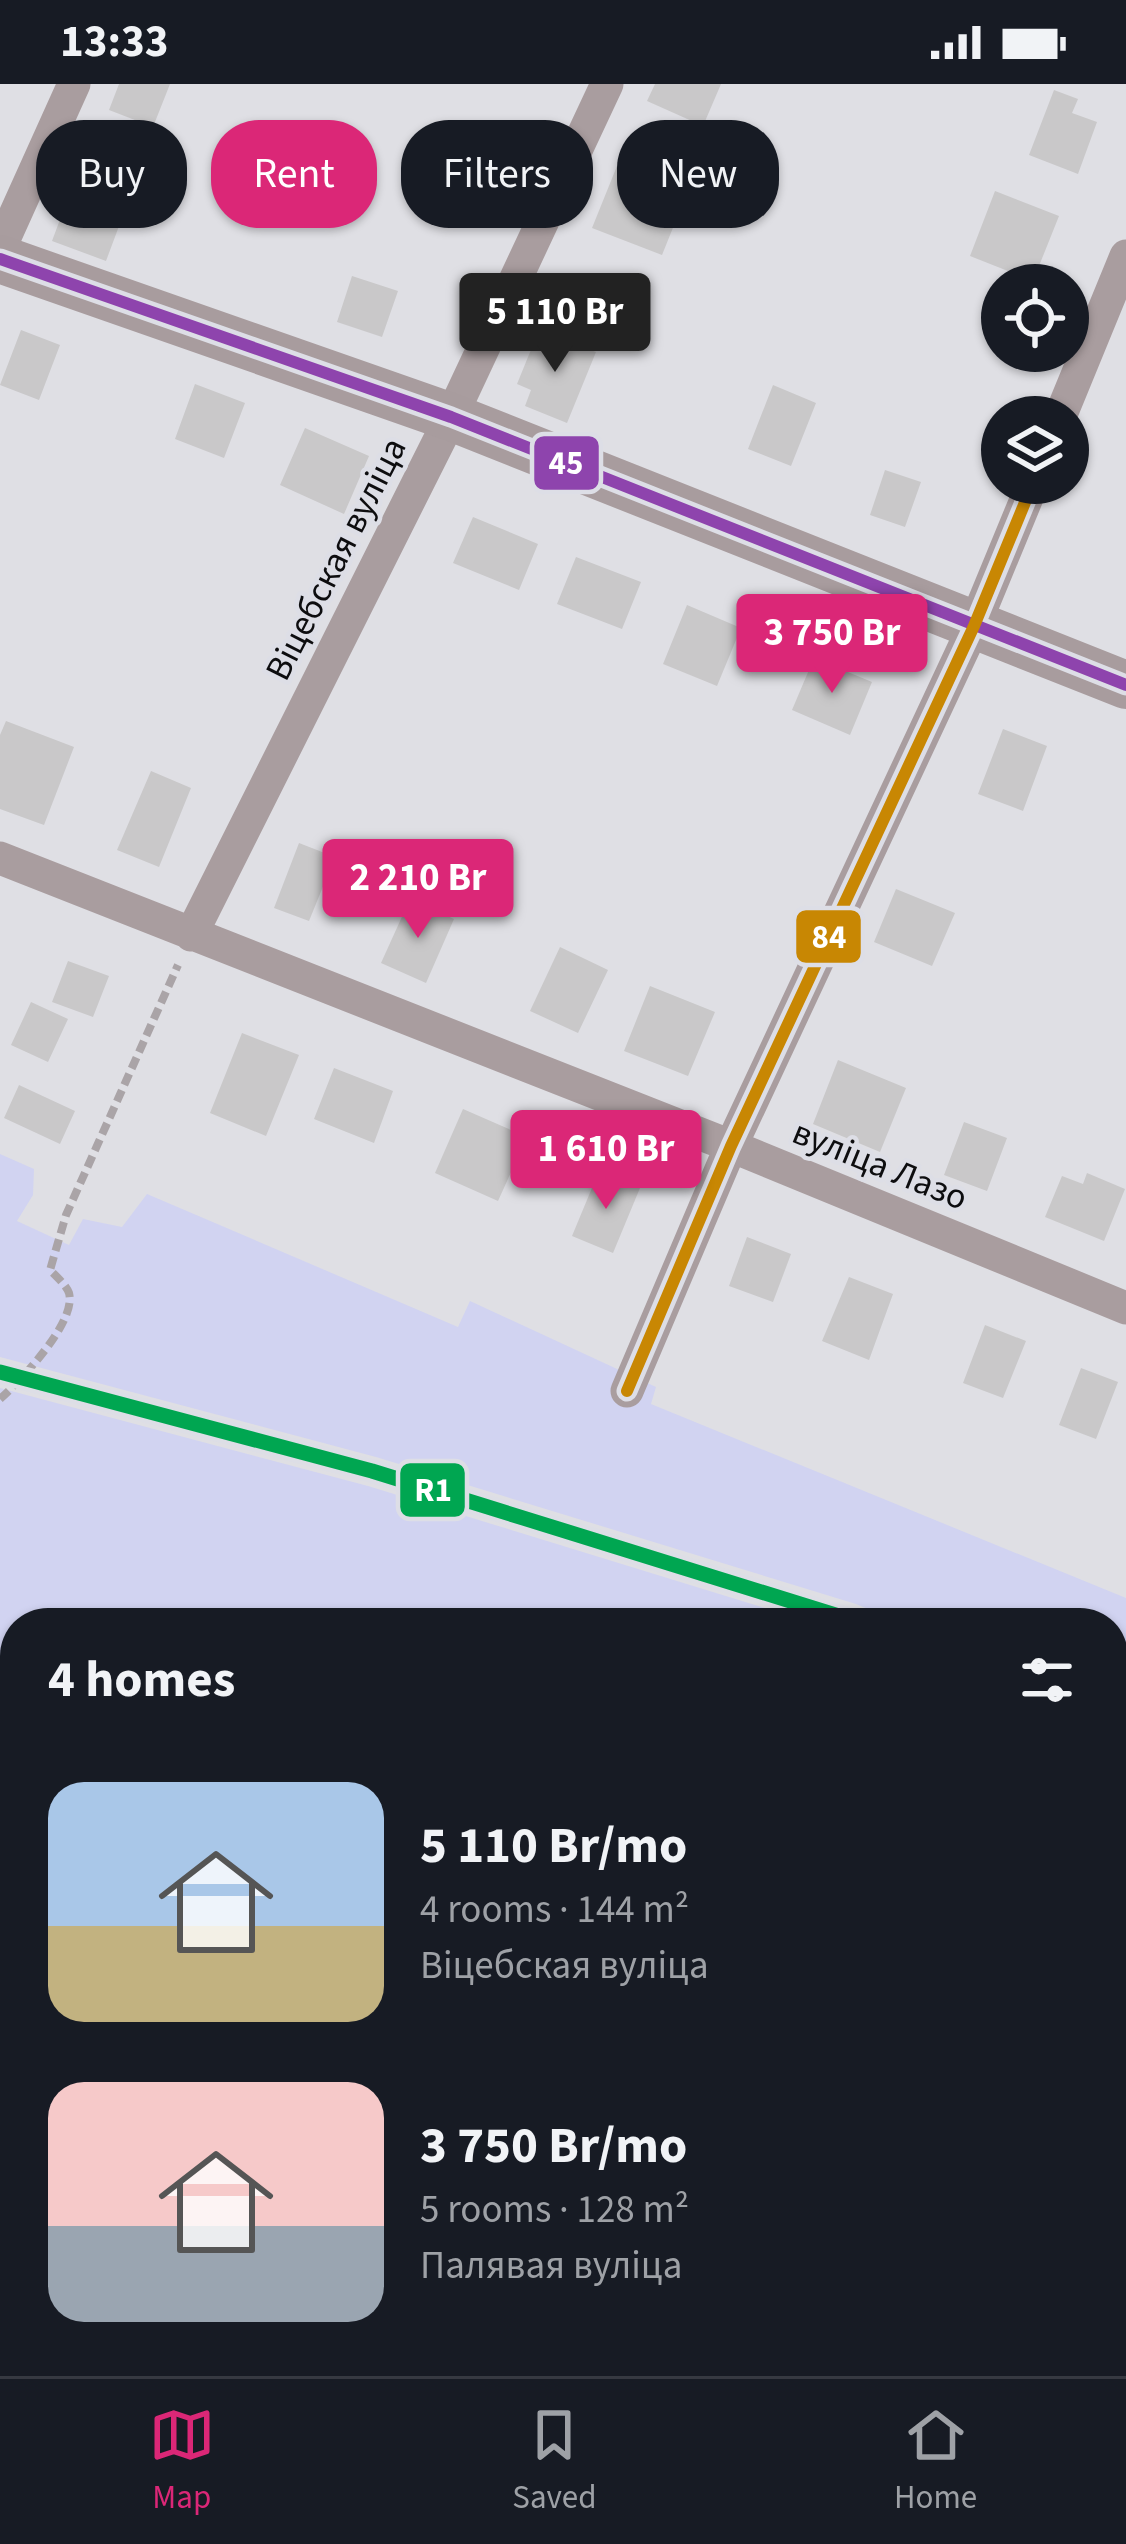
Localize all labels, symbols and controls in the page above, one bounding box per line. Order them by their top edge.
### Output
text: 13:33 [60,10,169,74]
chip: Buy [36,120,187,228]
chip: Rent [211,120,377,228]
chip: Filters [401,120,593,228]
chip: New [617,120,779,228]
map controls [981,264,1089,504]
button: locate [981,264,1089,372]
pin: 5 110 Br [431,273,679,375]
text: 5 110 Br [486,284,624,340]
button: layers [981,396,1089,504]
street label: Віцебская вуліца [253,429,419,689]
line badge: 45 [532,434,601,492]
text: 45 [549,440,583,487]
pin: 3 750 Br [708,594,956,696]
text: 3 750 Br [763,605,901,661]
pin: 2 210 Br [294,839,542,941]
text: 2 210 Br [349,850,487,906]
line badge: 84 [794,908,863,965]
text: 84 [812,914,846,961]
street label: вуліца Лазо [785,1107,975,1223]
pin: 1 610 Br [482,1110,730,1212]
text: 1 610 Br [537,1121,675,1177]
line badge: R1 [398,1461,467,1519]
text: R1 [414,1467,452,1514]
text: 4 homes [48,1644,235,1716]
icon: filters [1014,1647,1080,1713]
text: 5 110 Br/mo [420,1810,687,1882]
icon: home [144,1830,288,1974]
text: 4 rooms · 144 m² [420,1882,689,1938]
text: Віцебская вуліца [420,1938,709,1994]
text: 3 750 Br/mo [420,2110,687,2182]
icon: home [144,2130,288,2274]
text: 5 rooms · 128 m² [420,2182,689,2238]
text: Палявая вуліца [420,2238,682,2294]
tab: Map [149,2402,215,2521]
tab: Saved [512,2402,597,2521]
tab: Home [894,2402,977,2521]

